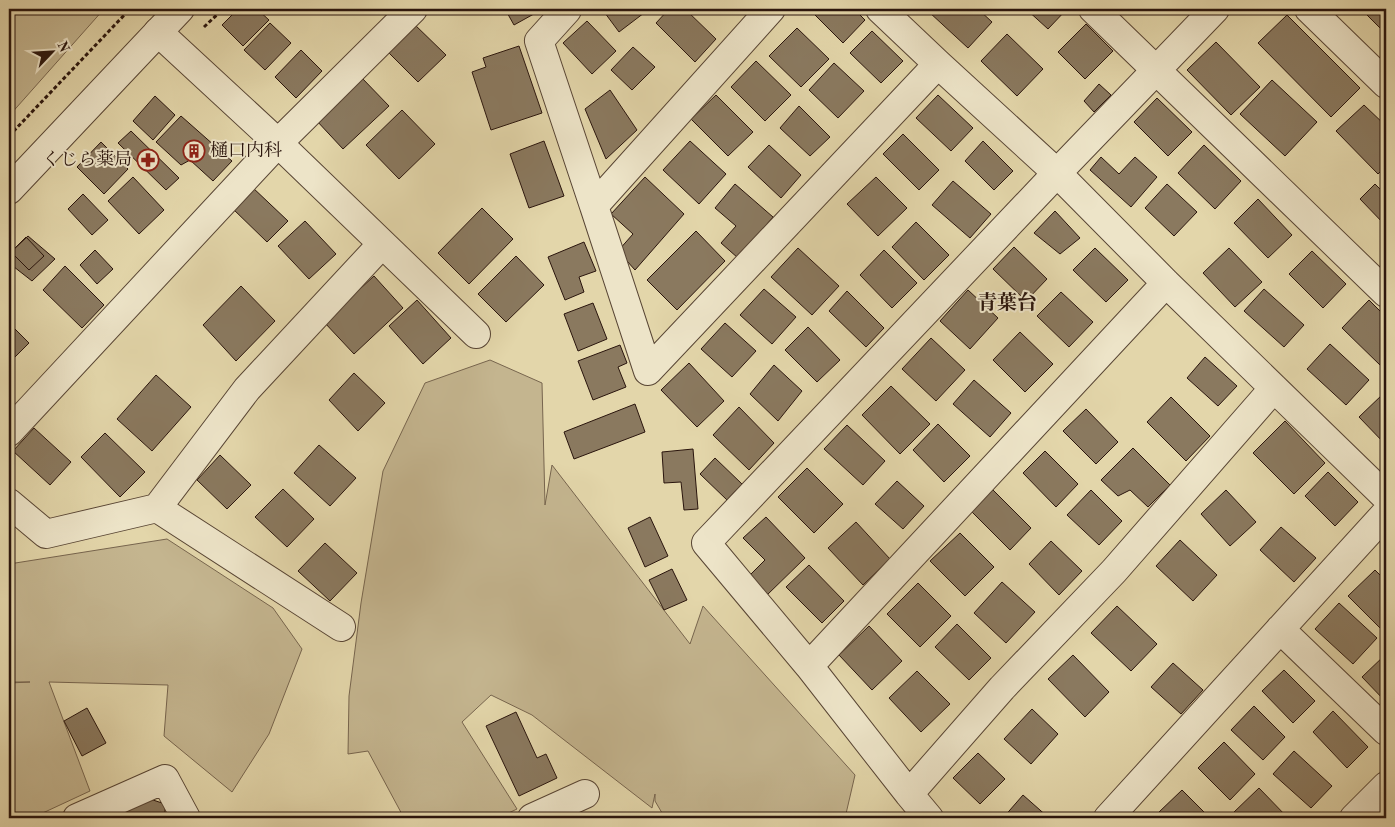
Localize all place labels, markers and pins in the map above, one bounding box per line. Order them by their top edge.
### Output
building icon: 樋口内科 [182,139,206,163]
place label: 樋口内科 [210,140,282,160]
pharmacy icon: くじら薬局 [136,148,160,172]
place label: くじら薬局 [42,149,132,169]

